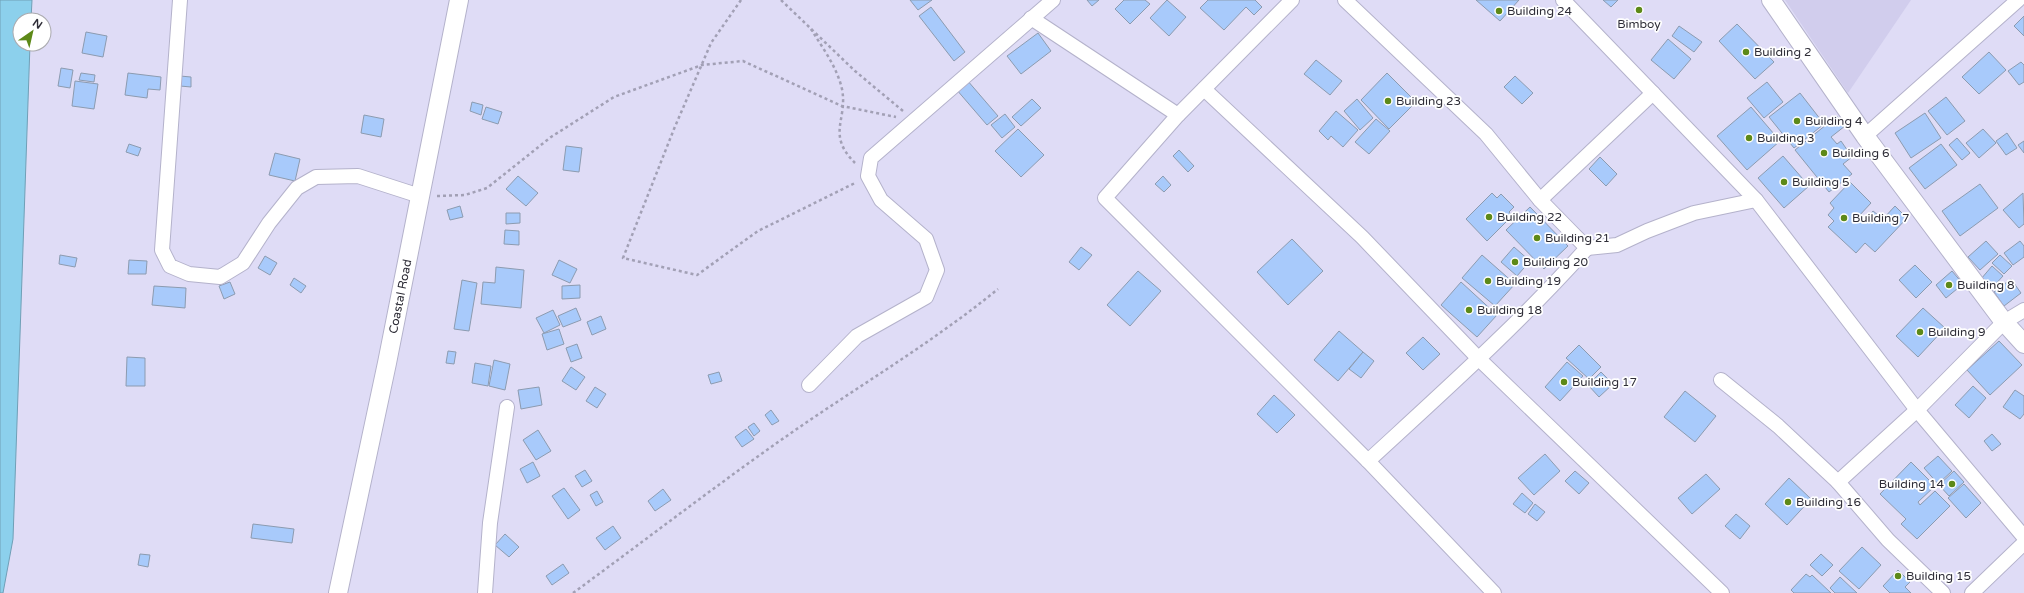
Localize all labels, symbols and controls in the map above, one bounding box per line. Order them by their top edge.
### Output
place label: Building 24 [1507,4,1573,18]
marker: Bimboy [1634,5,1644,15]
marker: Building 24 [1494,6,1504,16]
north arrow [12,12,52,52]
text: N [30,16,45,32]
place label: Bimboy [1617,17,1661,31]
place label: Building 2 [1754,45,1812,59]
marker: Building 2 [1741,47,1751,57]
place label: Building 23 [1396,94,1461,108]
marker: Building 23 [1383,96,1393,106]
place label: Building 4 [1805,114,1863,128]
marker: Building 4 [1792,116,1802,126]
place label: Building 3 [1757,131,1815,145]
marker: Building 3 [1744,133,1754,143]
place label: Building 6 [1832,146,1890,160]
marker: Building 6 [1819,148,1829,158]
place label: Building 5 [1792,175,1850,189]
marker: Building 5 [1779,177,1789,187]
place label: Building 22 [1497,210,1562,224]
place label: Building 7 [1852,211,1910,225]
marker: Building 22 [1484,212,1494,222]
marker: Building 7 [1839,213,1849,223]
place label: Building 21 [1545,231,1610,245]
marker: Building 21 [1532,233,1542,243]
place label: Building 20 [1523,255,1589,269]
marker: Building 20 [1510,257,1520,267]
street label: Coastal Road [386,258,414,335]
place label: Building 19 [1496,274,1561,288]
marker: Building 19 [1483,276,1493,286]
place label: Building 8 [1957,278,2015,292]
marker: Building 8 [1944,280,1954,290]
place label: Building 18 [1477,303,1542,317]
marker: Building 18 [1464,305,1474,315]
place label: Building 9 [1928,325,1986,339]
marker: Building 9 [1915,327,1925,337]
place label: Building 17 [1572,375,1637,389]
marker: Building 17 [1559,377,1569,387]
place label: Building 14 [1879,477,1944,491]
marker: Building 14 [1947,479,1957,489]
place label: Building 16 [1796,495,1861,509]
marker: Building 16 [1783,497,1793,507]
place label: Building 15 [1906,569,1971,583]
marker: Building 15 [1893,571,1903,581]

